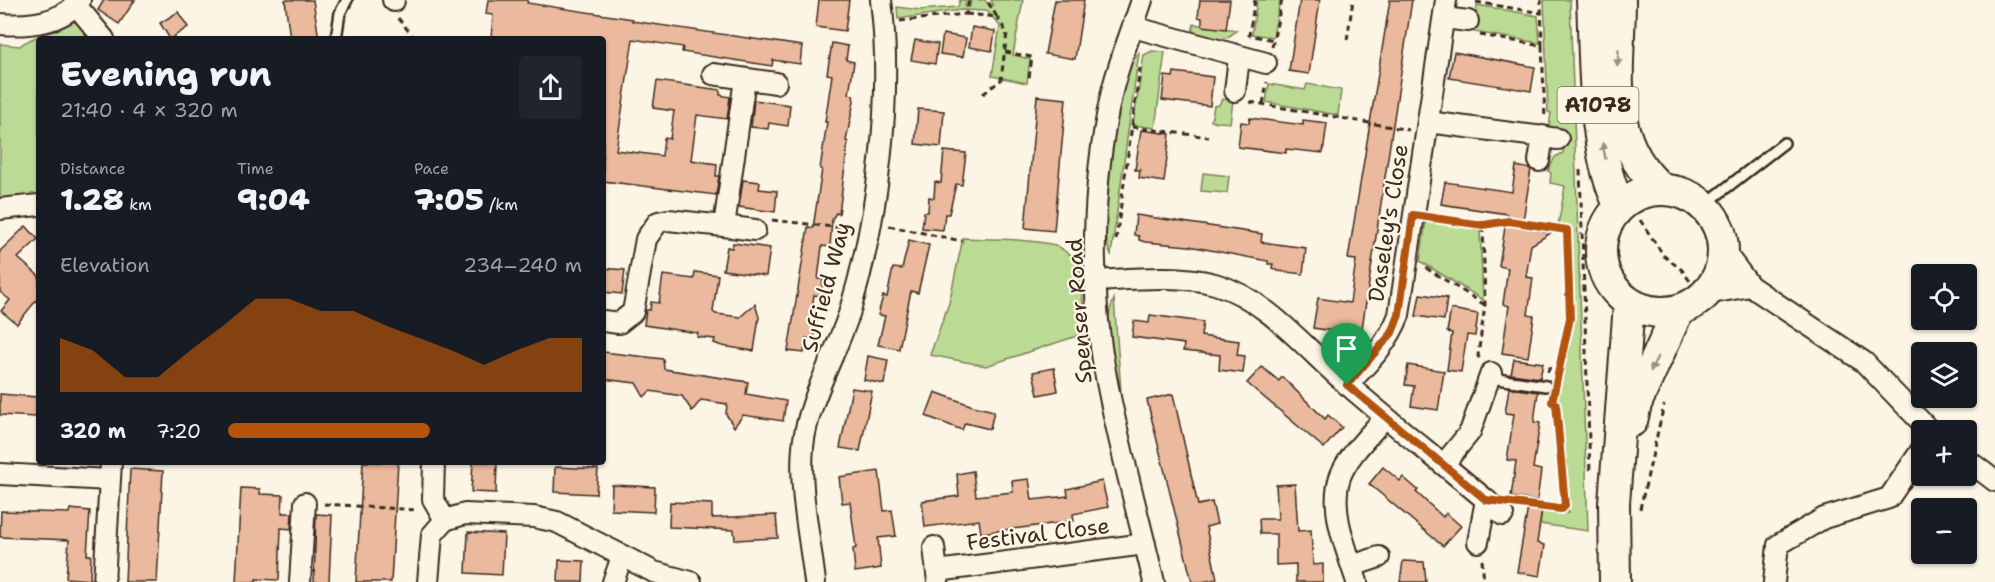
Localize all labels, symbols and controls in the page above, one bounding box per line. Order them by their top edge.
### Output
one-way arrow [1614,49,1623,68]
text: Evening run [60,52,271,97]
button: share [519,56,582,119]
road number: A1078 [1558,87,1638,123]
text: 21:40 · 4 × 320 m [60,97,238,123]
one-way arrow [1599,141,1608,160]
street label: Daseley's Close [1361,142,1415,304]
text: Distance [60,158,126,179]
text: Time [237,158,274,179]
text: Pace [414,158,449,179]
text: 1.28 [60,179,124,220]
text: 9:04 [237,179,310,220]
text: 7:05 [414,179,484,220]
text: km [124,194,152,215]
text: /km [484,194,518,215]
street label: Suffield Way [795,219,857,355]
street label: Spenser Road [1059,237,1099,385]
text: Elevation [60,252,150,278]
text: 234–240 m [463,252,582,278]
map controls [1911,264,1977,564]
button: locate [1911,264,1977,330]
pin [1321,323,1372,385]
icon: arrive [1330,332,1363,365]
button: layers [1911,342,1977,408]
one-way arrow [1648,355,1658,373]
text: 320 m [60,418,126,444]
text: 7:20 [156,418,201,444]
button: + [1911,420,1977,486]
button: − [1911,498,1977,564]
street label: Festival Close [965,511,1111,557]

